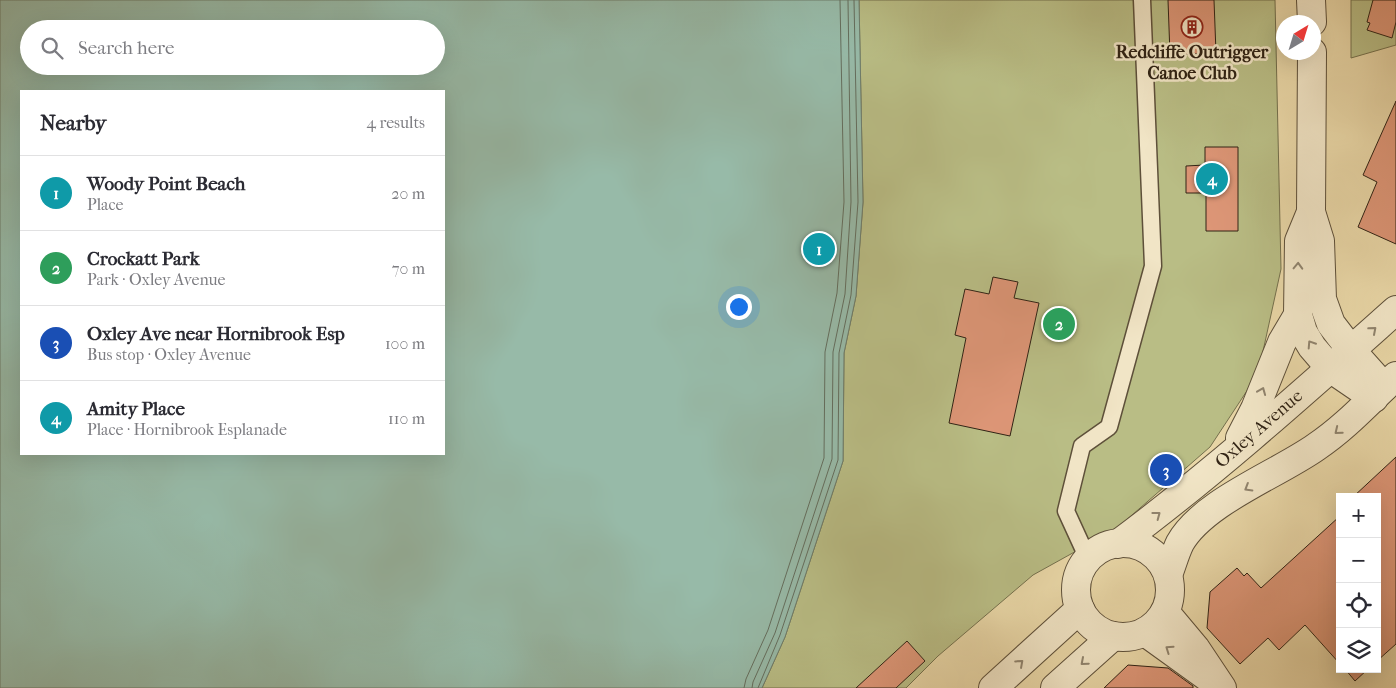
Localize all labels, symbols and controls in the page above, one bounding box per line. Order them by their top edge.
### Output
building icon: Redcliffe Outrigger Canoe Club [1180,15,1204,39]
north arrow [1276,15,1321,60]
search box [20,20,445,75]
icon: search [38,34,66,62]
text: Search here [78,37,174,59]
place label: Redcliffe Outrigger Canoe Club [1116,42,1269,84]
text: Nearby [40,111,106,135]
text: 4 results [367,113,425,132]
pin: 4 [1196,160,1228,198]
text: Woody Point Beach [87,173,245,195]
text: 1 [53,184,59,203]
text: 20 m [391,184,425,203]
text: Place [87,195,123,214]
pin: 1 [803,230,835,268]
text: Crockatt Park [87,248,200,270]
text: 2 [52,259,60,278]
text: 70 m [392,259,425,278]
one-way arrow [1293,262,1303,270]
text: Park · Oxley Avenue [87,270,225,289]
your location [726,294,752,320]
pin: 2 [1043,305,1075,343]
text: Oxley Ave near Hornibrook Esp [87,323,345,345]
one-way arrow [1368,327,1377,336]
text: 3 [53,334,59,353]
text: 100 m [385,334,425,353]
one-way arrow [1308,340,1317,350]
text: Bus stop · Oxley Avenue [87,345,251,364]
street label: Oxley Avenue [1211,385,1307,473]
one-way arrow [1256,387,1267,396]
text: Amity Place [87,398,185,420]
text: 4 [51,409,61,428]
text: 110 m [388,409,425,428]
text: Place · Hornibrook Esplanade [87,420,287,439]
one-way arrow [1335,425,1344,433]
pin: 3 [1150,451,1182,489]
one-way arrow [1244,481,1253,491]
map controls [1336,493,1381,673]
button: + [1336,493,1381,538]
one-way arrow [1151,512,1160,520]
button: − [1336,538,1381,583]
button: locate [1336,583,1381,628]
button: layers [1336,628,1381,673]
one-way arrow [1166,647,1175,655]
one-way arrow [1080,656,1089,665]
one-way arrow [1014,660,1023,669]

